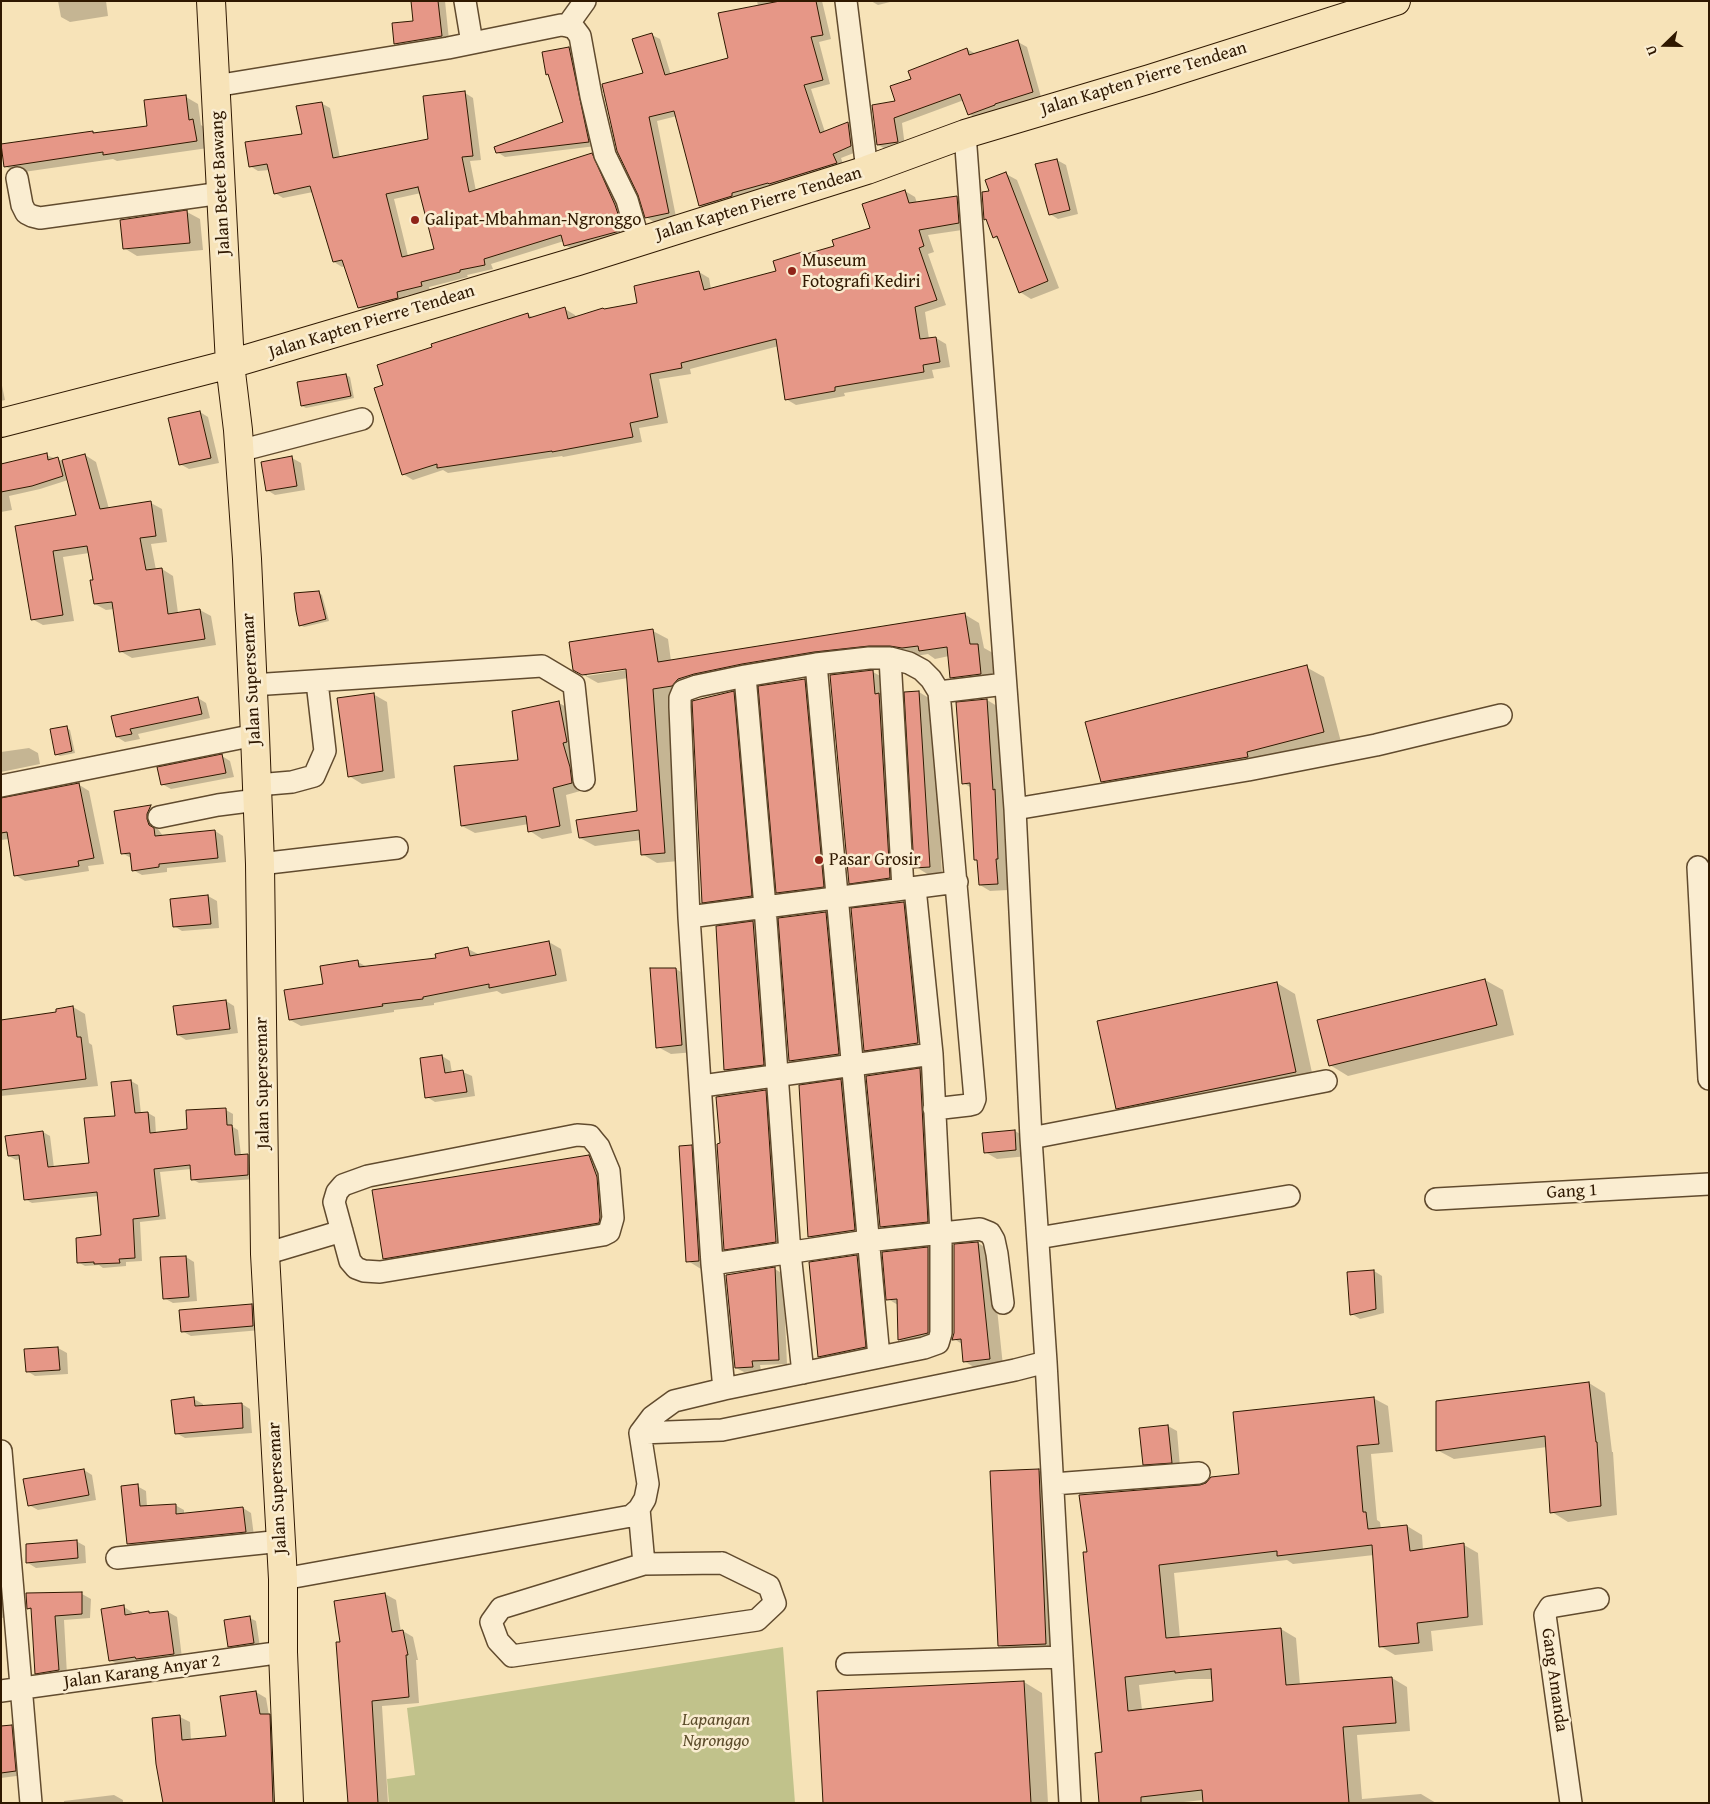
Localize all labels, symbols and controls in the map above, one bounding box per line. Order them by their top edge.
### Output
north arrow [1640,20,1690,70]
street label: Jalan Kapten Pierre Tendean [1038,37,1250,121]
text: U [1640,42,1662,59]
street label: Jalan Betet Bawang [206,110,236,256]
street label: Jalan Kapten Pierre Tendean [653,162,865,246]
place label: Galipat-Mbahman-Ngronggo [425,209,641,231]
marker: Galipat-Mbahman-Ngronggo [409,214,421,226]
place label: Museum Fotografi Kediri [802,250,921,292]
marker: Museum Fotografi Kediri [786,265,798,277]
street label: Jalan Kapten Pierre Tendean [266,280,478,364]
street label: Jalan Supersemar [238,612,266,746]
place label: Pasar Grosir [829,849,921,871]
marker: Pasar Grosir [813,854,825,866]
street label: Jalan Supersemar [251,1017,275,1149]
street label: Gang 1 [1546,1180,1598,1204]
street label: Jalan Supersemar [264,1421,292,1555]
street label: Gang Amanda [1536,1627,1572,1733]
street label: Jalan Karang Anyar 2 [62,1650,222,1694]
park label: Lapangan Ngronggo [682,1709,750,1752]

